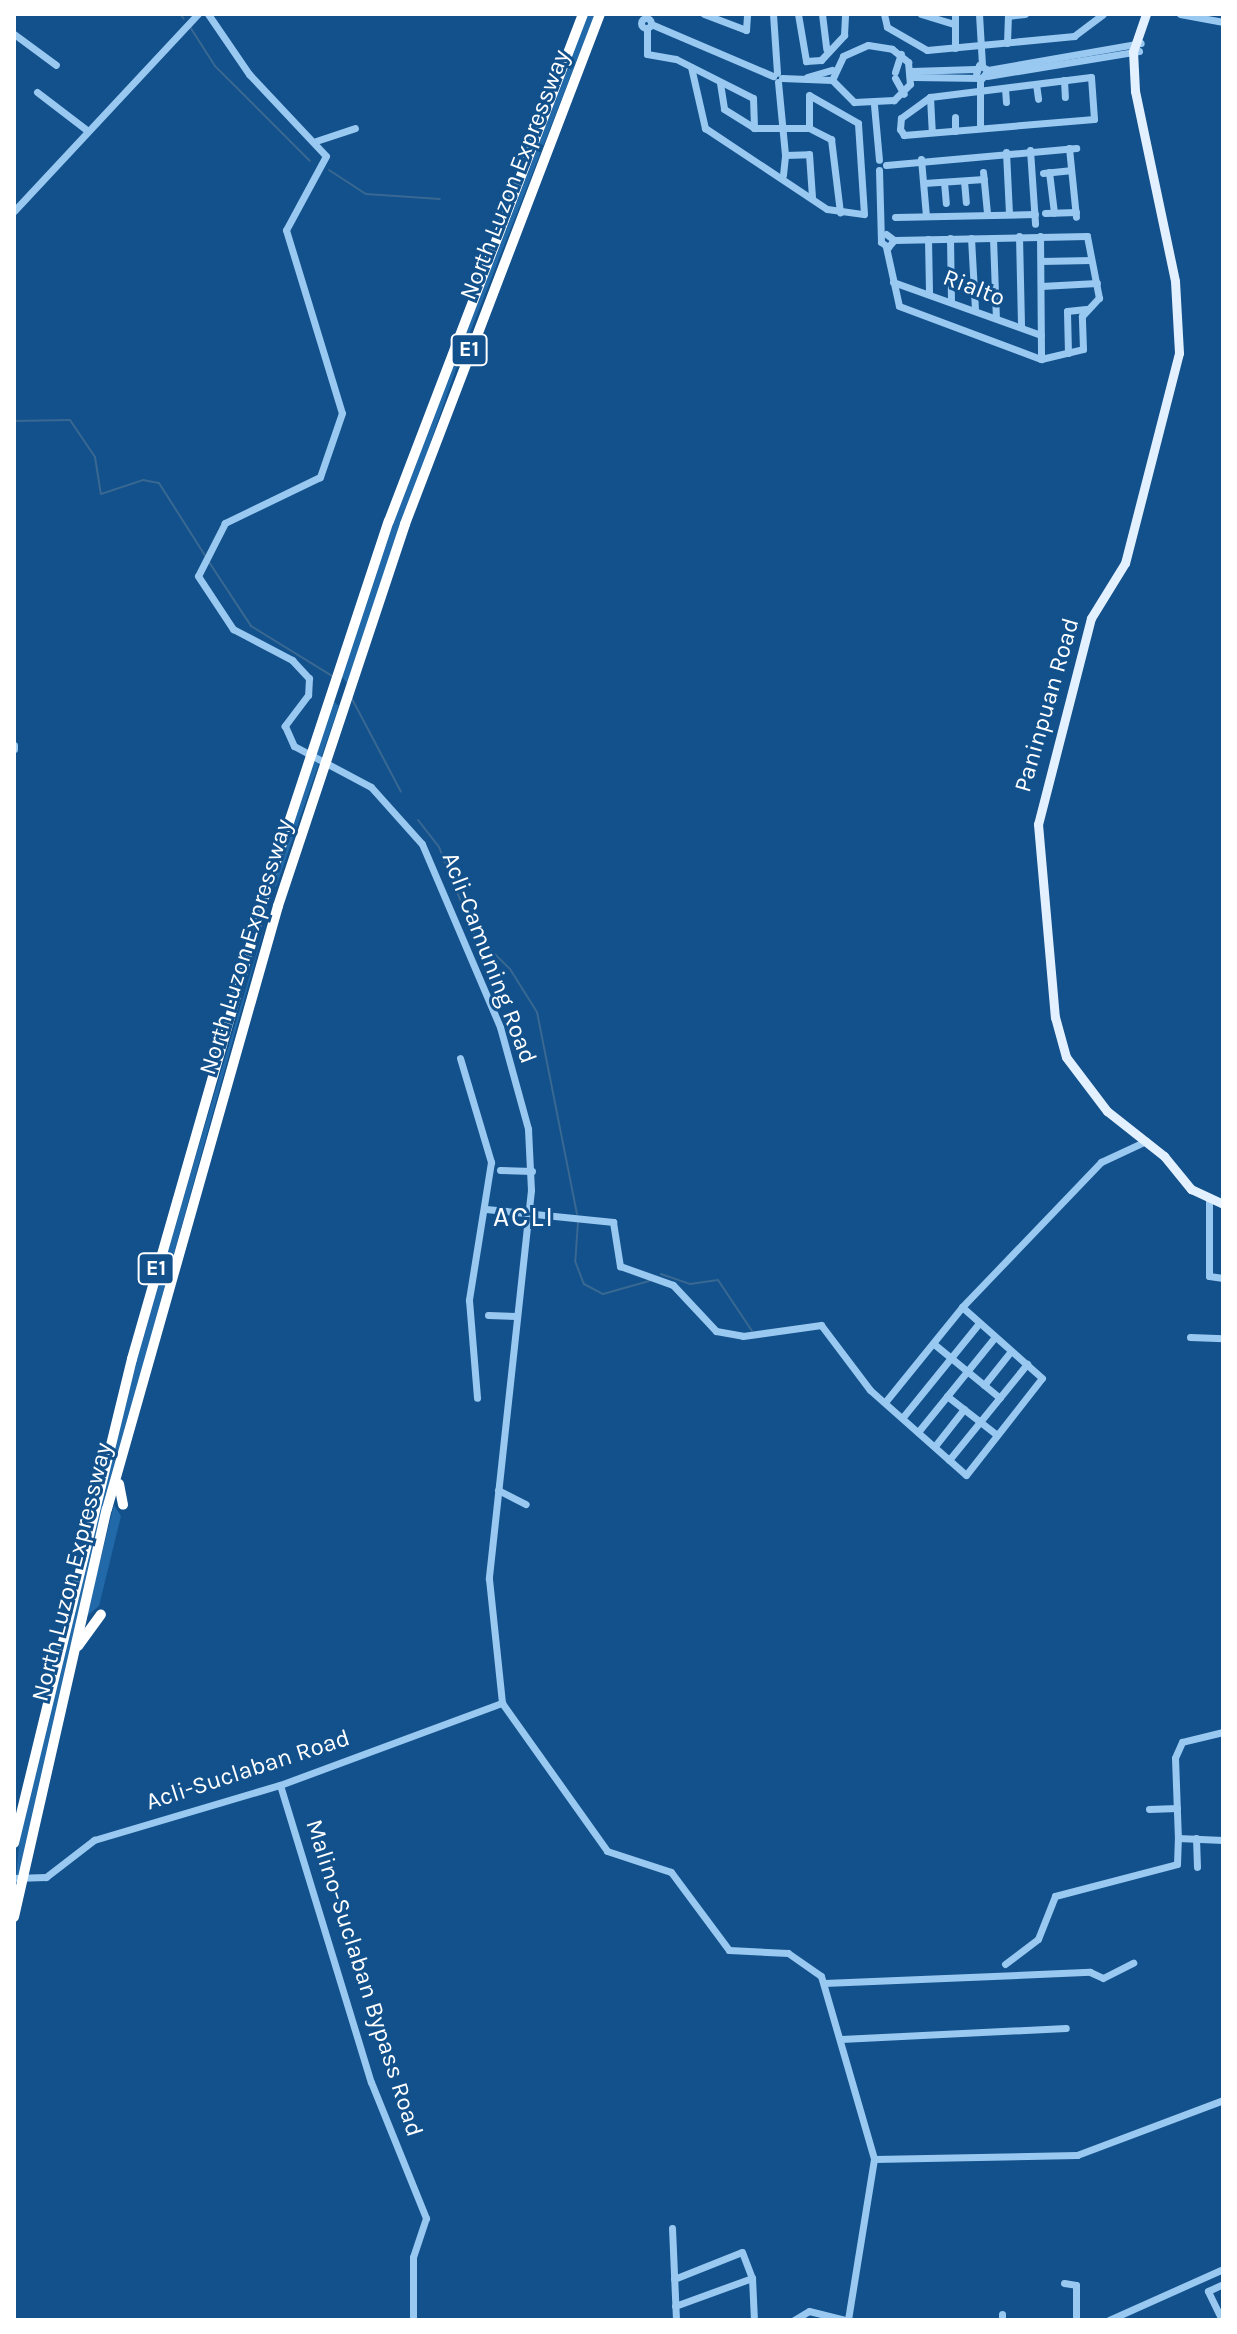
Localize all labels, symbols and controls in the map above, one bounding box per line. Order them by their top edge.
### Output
street label: North Luzon Expressway [454,46,576,304]
street label: Rialto [939,263,1009,313]
road number: E1 [449,332,489,368]
street label: Paninpuan Road [1008,615,1086,795]
street label: North Luzon Expressway [193,816,299,1078]
street label: Acli-Camuning Road [435,848,543,1068]
district label: ACLI [493,1200,555,1234]
road number: E1 [136,1251,176,1287]
street label: North Luzon Expressway [26,1440,118,1704]
street label: Acli-Suclaban Road [142,1723,354,1817]
street label: Malino-Suclaban Bypass Road [299,1816,429,2140]

